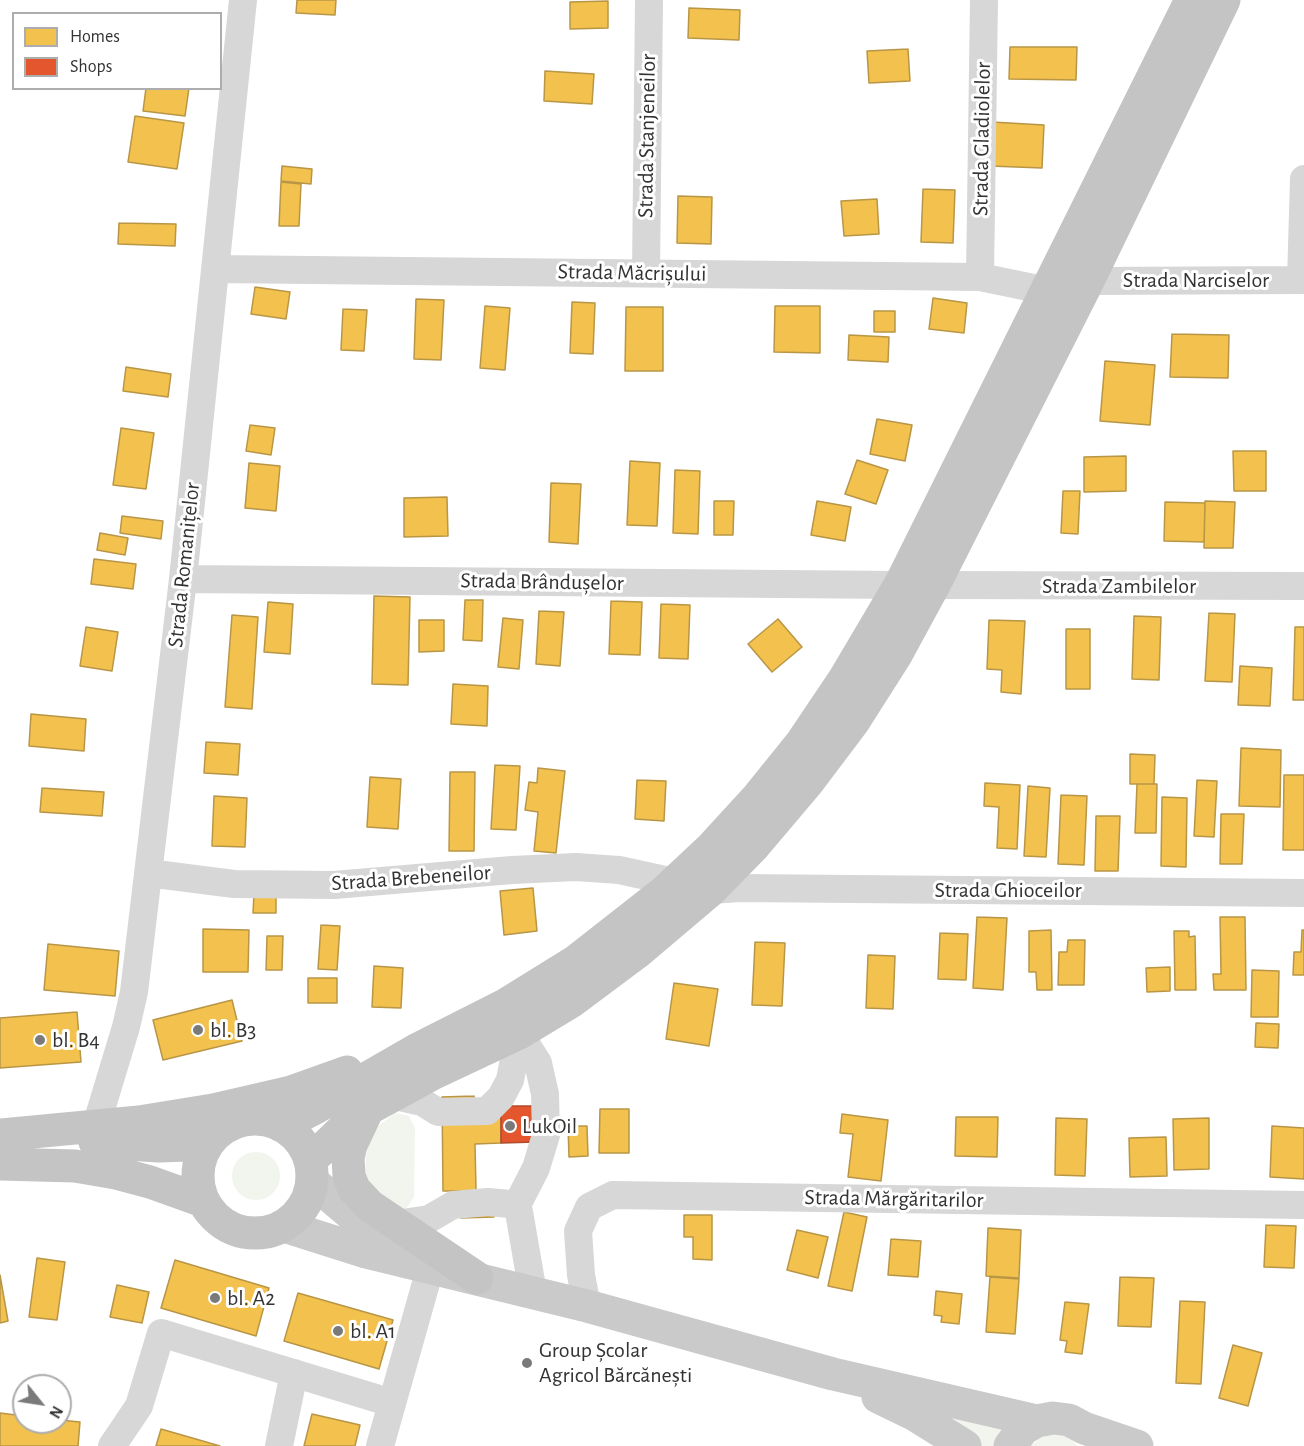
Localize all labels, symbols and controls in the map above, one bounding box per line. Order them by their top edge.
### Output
legend [12,12,222,90]
text: Homes [70,28,120,46]
street label: Strada Stanjeneilor [632,54,662,218]
text: Shops [70,58,112,76]
street label: Strada Gladiolelor [967,62,997,216]
street label: Strada Măcrișului [557,259,707,287]
street label: Strada Narciselor [1123,267,1269,293]
street label: Strada Romanițelor [162,481,206,649]
street label: Strada Brândușelor [460,567,624,597]
street label: Strada Zambilelor [1042,573,1196,599]
street label: Strada Brebeneilor [330,859,492,897]
street label: Strada Ghioceilor [934,877,1082,903]
place label: bl. B3 [210,1017,256,1043]
marker: bl. B3 [191,1023,205,1037]
place label: bl. B4 [52,1027,100,1053]
marker: bl. B4 [33,1033,47,1047]
place label: LukOil [522,1113,577,1139]
marker: LukOil [503,1119,517,1133]
street label: Strada Mărgăritarilor [804,1184,984,1214]
place label: bl. A2 [227,1285,275,1311]
marker: bl. A2 [208,1291,222,1305]
place label: bl. A1 [350,1318,396,1344]
marker: bl. A1 [331,1324,345,1338]
place label: Group Școlar Agricol Bărcănești [539,1337,692,1388]
marker: Group Școlar Agricol Bărcănești [520,1356,534,1370]
north arrow [12,1374,72,1434]
text: N [46,1403,66,1421]

